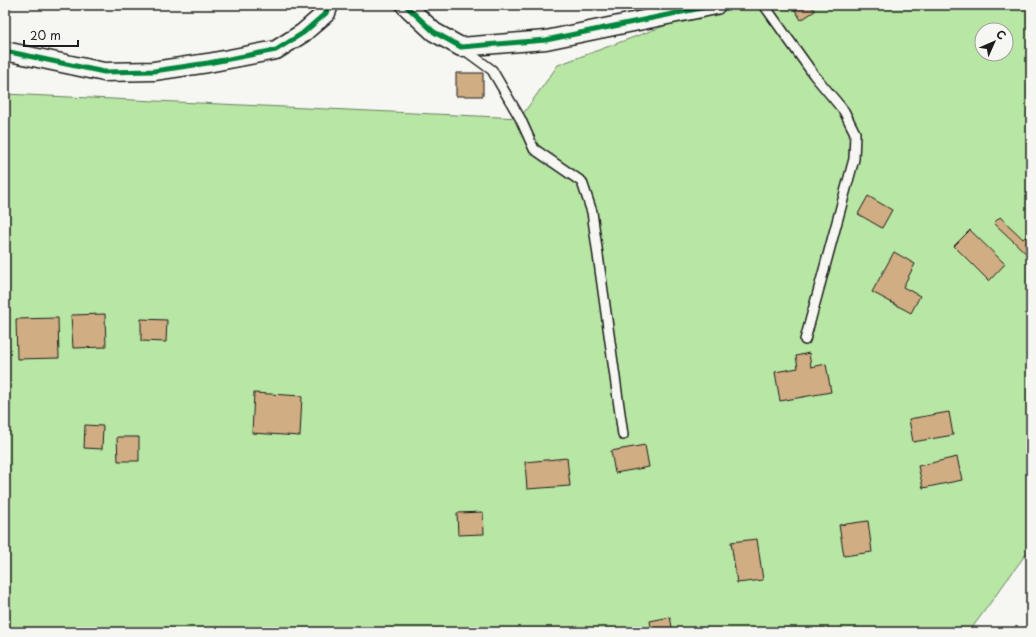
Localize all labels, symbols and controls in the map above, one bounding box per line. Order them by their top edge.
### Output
scale bar [24,22,78,48]
north arrow [974,22,1014,62]
text: 20 m [30,26,61,44]
text: С [992,26,1010,44]

